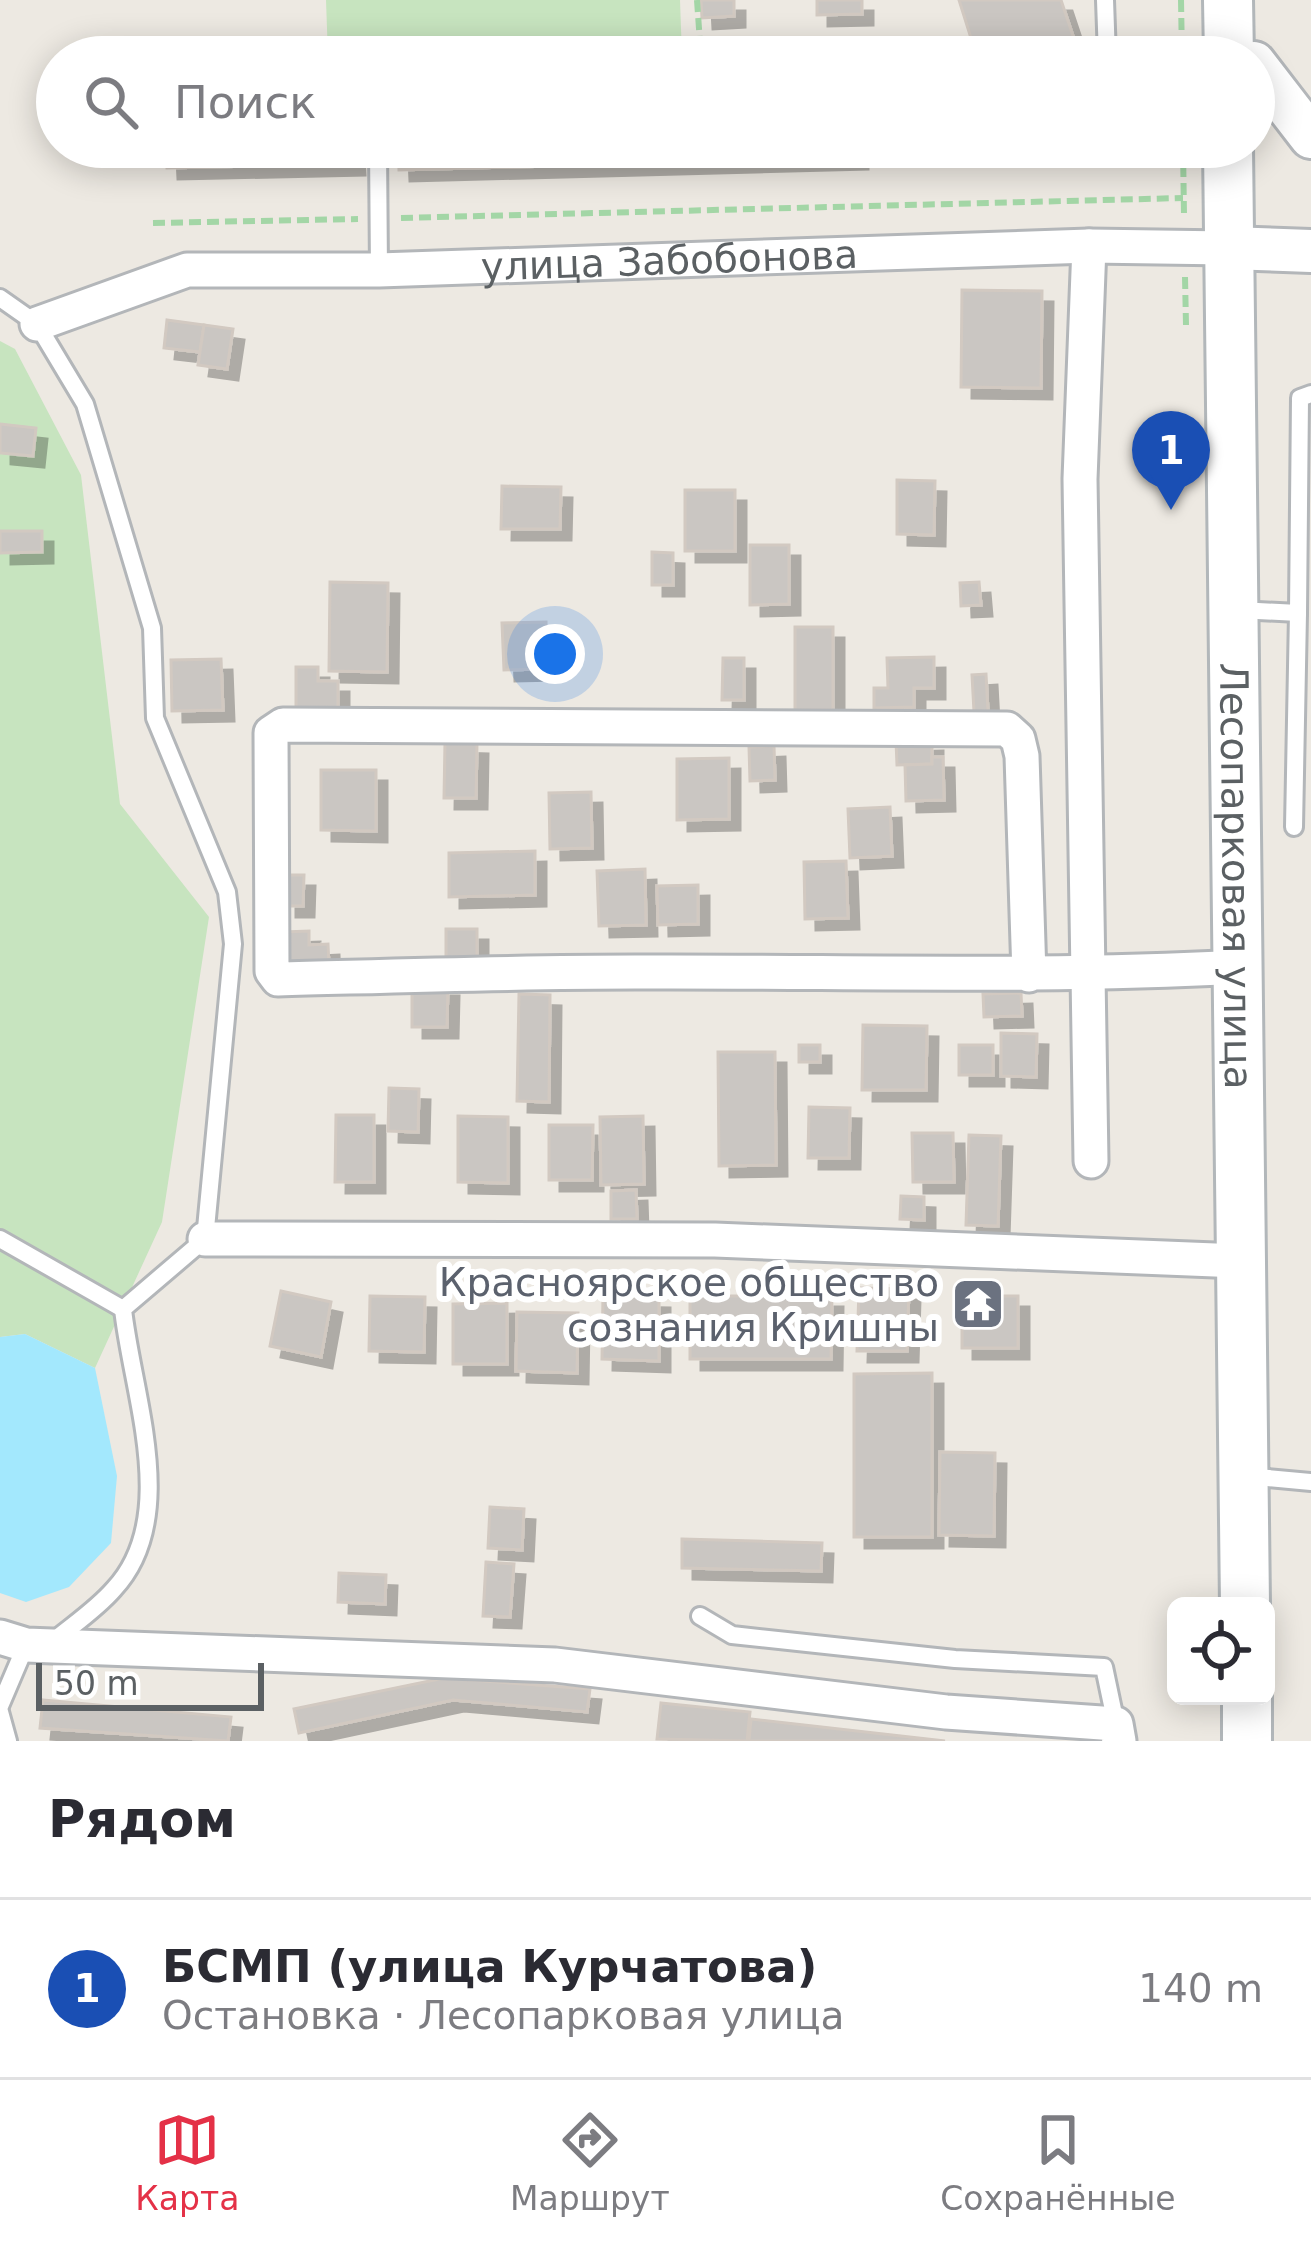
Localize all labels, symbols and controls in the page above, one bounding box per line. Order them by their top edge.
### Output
search box [36,36,1275,168]
icon: search [78,69,144,135]
text: Поиск [174,76,317,129]
street label: улица Забобонова [480,231,859,289]
pin: 1 [1132,411,1210,510]
your location [525,624,585,684]
street label: Лесопарковая улица [1212,662,1261,1090]
place label: Красноярское общество сознания Кришны [439,1260,939,1350]
temple icon: Красноярское общество сознания Кришны [950,1276,1006,1332]
map controls [1167,1597,1275,1705]
button: locate [1167,1597,1275,1705]
scale bar [36,1657,264,1710]
text: 50 m [54,1664,139,1703]
text: Рядом [48,1790,236,1849]
text: БСМП (улица Курчатова) [162,1940,817,1993]
text: 1 [73,1966,101,2011]
text: 140 m [1138,1966,1263,2011]
text: Остановка · Лесопарковая улица [162,1993,844,2038]
tab: Карта [135,2107,239,2218]
tab: Маршрут [510,2107,670,2218]
tab: Сохранённые [940,2107,1176,2218]

